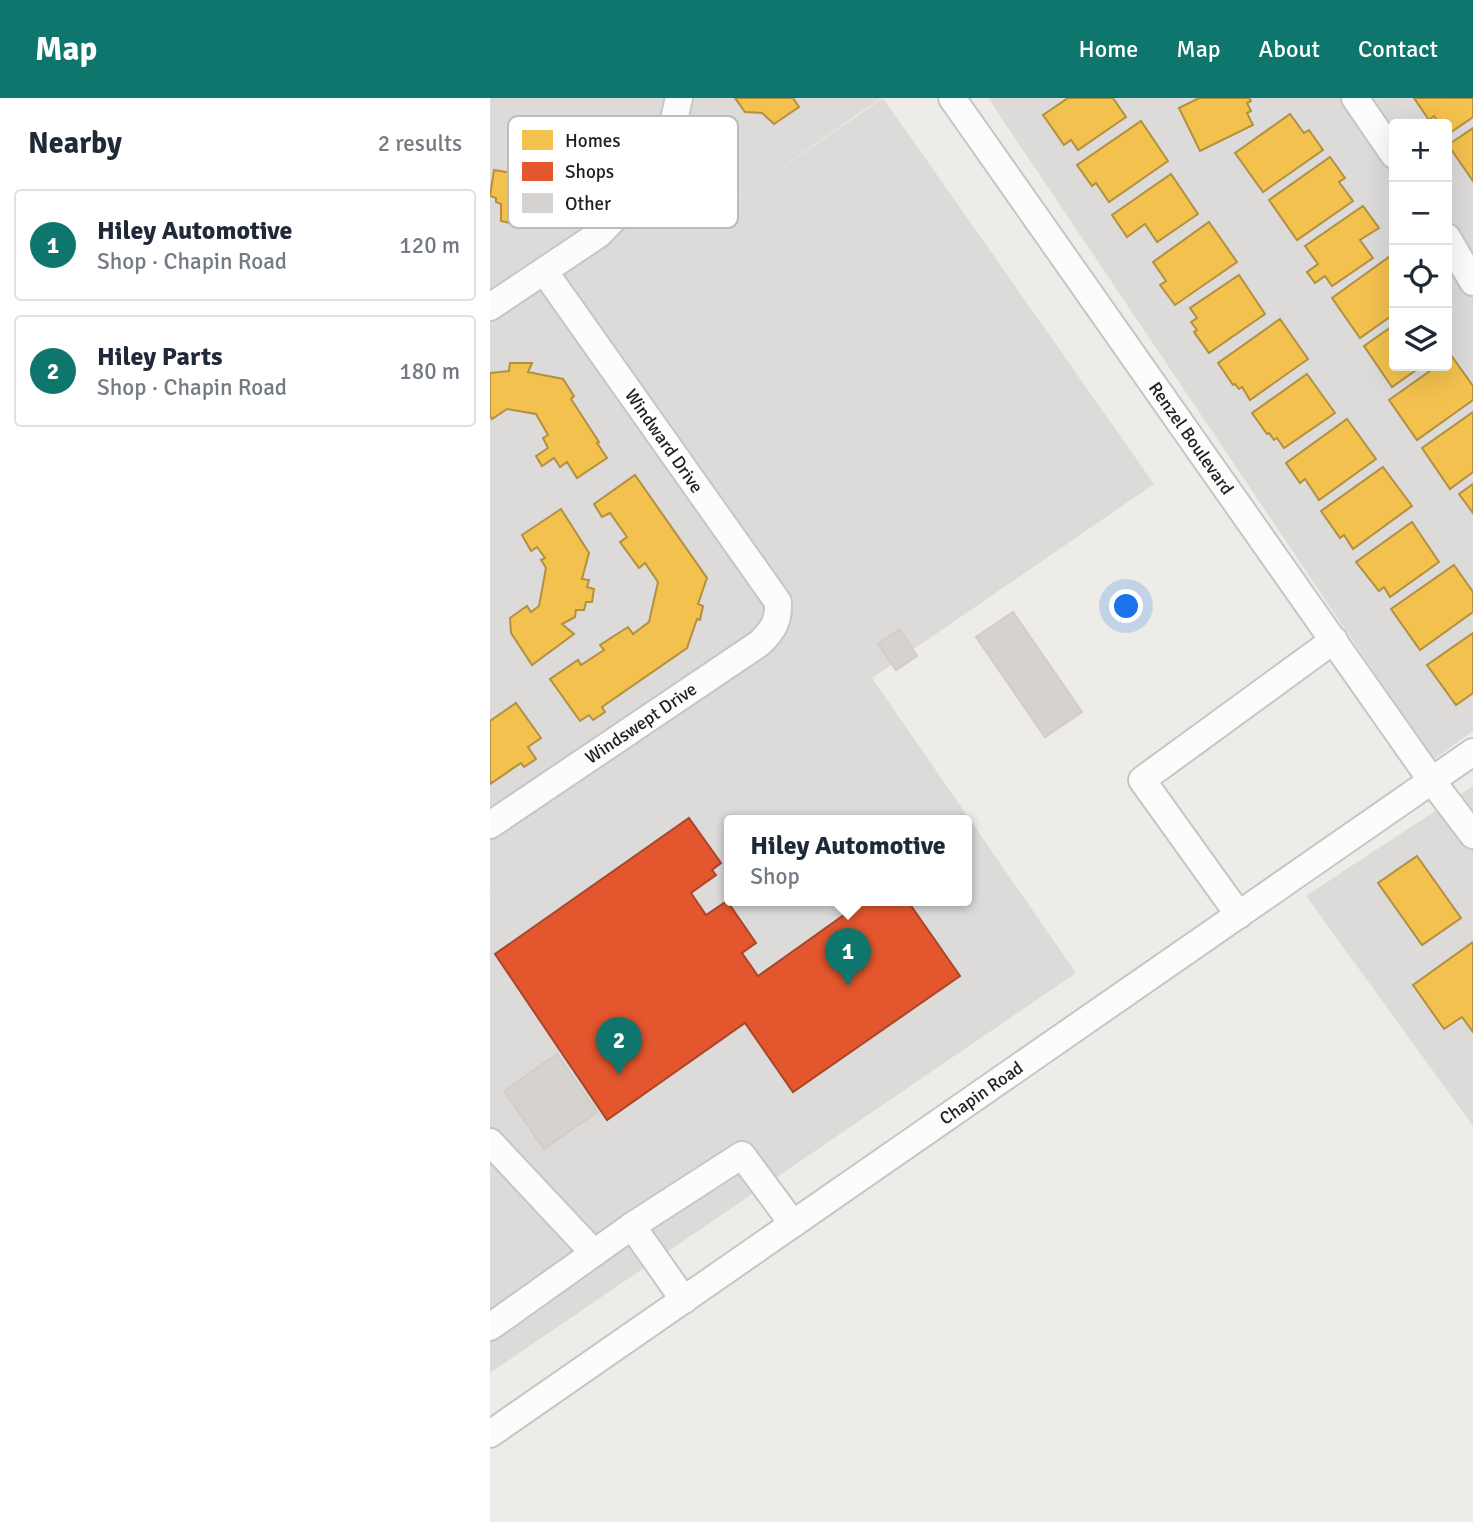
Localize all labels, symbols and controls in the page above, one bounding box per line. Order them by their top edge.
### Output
text: Map [35,29,97,70]
text: Home [1078,34,1138,64]
text: Map [1176,34,1221,64]
text: About [1259,34,1320,64]
text: Contact [1358,34,1438,64]
legend [508,116,738,228]
map controls [1389,119,1452,371]
button: + [1389,119,1452,182]
text: Nearby [28,125,122,162]
text: 2 results [378,129,462,158]
text: Homes [565,129,621,153]
text: Shops [565,160,614,184]
button: − [1389,182,1452,245]
text: Other [565,192,611,216]
text: Hiley Automotive [97,215,292,247]
text: 1 [47,231,59,260]
text: 120 m [399,231,460,260]
button: locate [1389,245,1452,308]
text: Shop · Chapin Road [97,247,287,276]
button: layers [1389,308,1452,371]
text: Hiley Parts [97,341,223,373]
text: 2 [47,357,59,386]
text: 180 m [399,357,460,386]
text: Shop · Chapin Road [97,373,287,402]
street label: Renzel Boulevard [1144,378,1238,499]
street label: Windward Drive [620,385,708,497]
your location [1109,589,1143,623]
street label: Windswept Drive [581,678,701,769]
popup [724,815,972,906]
text: Hiley Automotive [750,830,946,862]
text: Shop [750,862,800,891]
pin: 1 [825,928,871,986]
pin: 2 [596,1017,642,1075]
street label: Chapin Road [935,1057,1027,1130]

